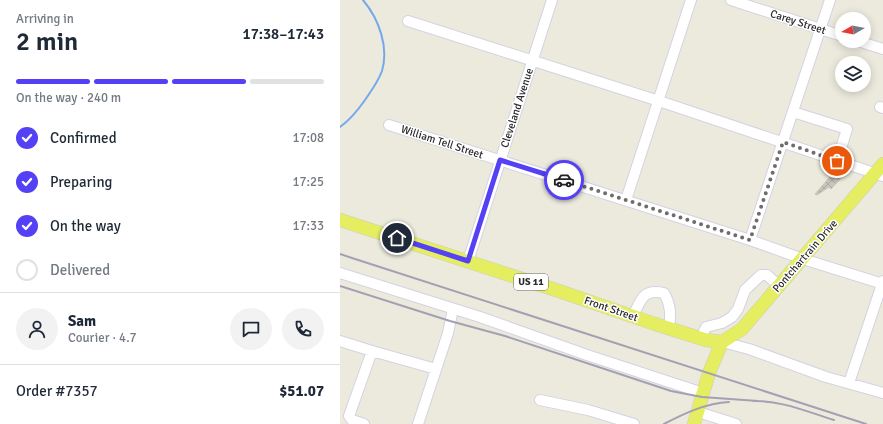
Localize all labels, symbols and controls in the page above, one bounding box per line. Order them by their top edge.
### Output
street label: Carey Street [769,7,828,37]
text: Arriving in [16,11,74,27]
north arrow [835,12,871,48]
map controls [835,12,871,92]
text: 17:38–17:43 [243,25,324,43]
text: 2 min [16,26,78,58]
button: layers [835,56,871,92]
street label: Cleveland Avenue [498,67,536,149]
text: On the way · 240 m [16,90,121,106]
street label: William Tell Street [399,123,485,161]
icon: check [16,127,38,149]
text: Confirmed [50,129,117,147]
text: 17:08 [292,130,324,146]
pin [820,144,854,178]
icon: bag [826,150,848,172]
courier [544,160,584,200]
icon: car [553,169,575,191]
icon: check [16,171,38,193]
text: Preparing [50,173,113,191]
text: 17:25 [292,174,324,190]
icon: check [16,215,38,237]
text: On the way [50,217,121,235]
street label: Pontchartrain Drive [770,217,840,295]
text: 17:33 [292,218,324,234]
pin [380,221,414,255]
icon: home [386,227,408,249]
text: Delivered [50,261,110,279]
road number: US 11 [514,274,548,290]
street label: Front Street [582,294,640,324]
button: person [16,308,58,350]
button: chat [230,308,272,350]
button: phone [282,308,324,350]
text: Sam [68,312,96,330]
text: Courier · 4.7 [68,330,137,346]
text: Order #7357 [16,382,98,400]
text: $51.07 [279,382,324,400]

